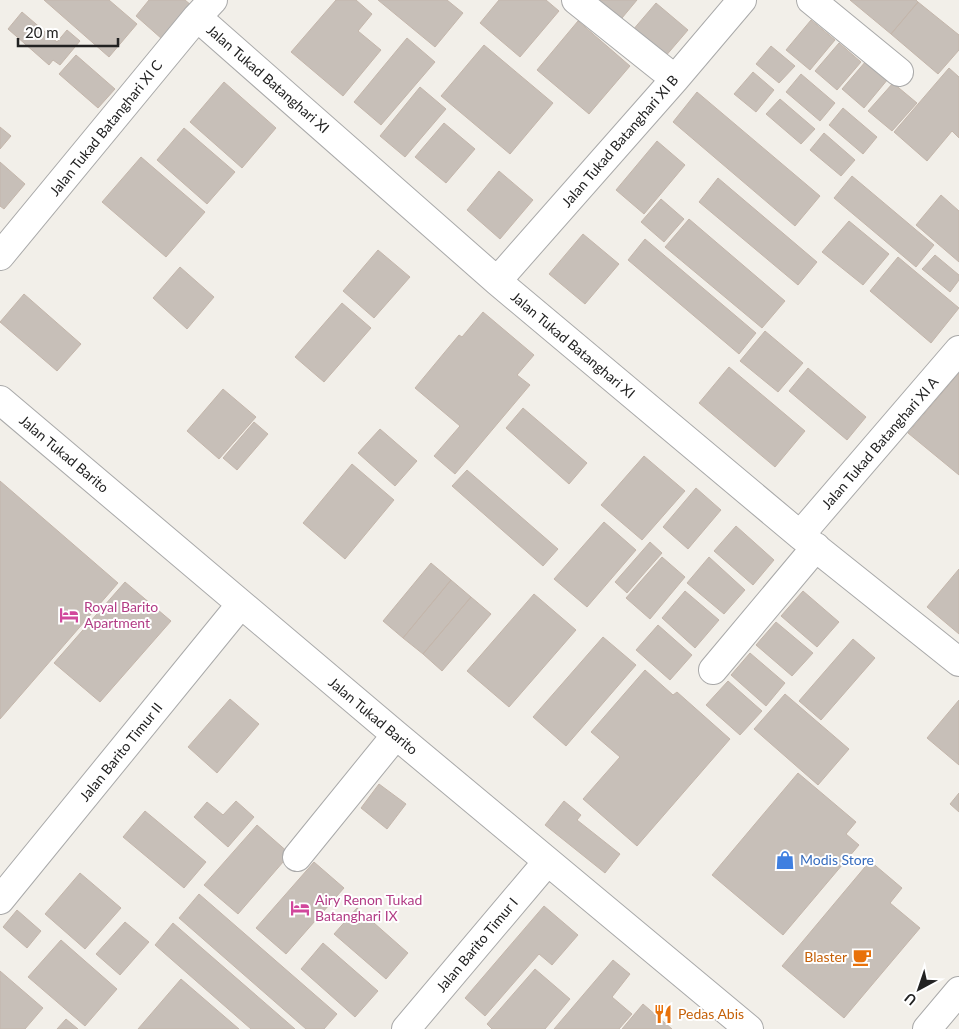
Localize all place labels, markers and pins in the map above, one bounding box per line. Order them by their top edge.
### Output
place label: Royal Barito Apartment [84,598,158,631]
hotel icon: Royal Barito Apartment [58,604,80,626]
shop icon: Modis Store [774,849,796,871]
place label: Modis Store [800,851,874,868]
place label: Airy Renon Tukad Batanghari IX [315,891,422,924]
hotel icon: Airy Renon Tukad Batanghari IX [289,897,311,919]
cafe icon: Blaster [851,946,873,968]
place label: Blaster [804,948,847,965]
restaurant icon: Pedas Abis [652,1003,674,1025]
place label: Pedas Abis [678,1005,744,1022]

